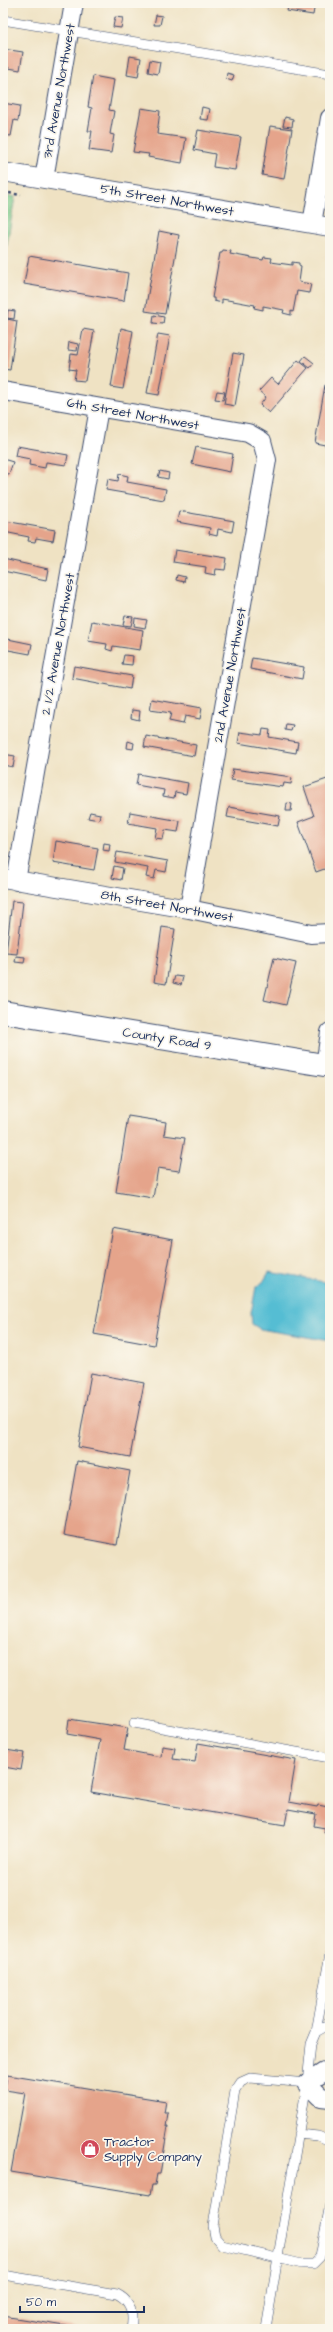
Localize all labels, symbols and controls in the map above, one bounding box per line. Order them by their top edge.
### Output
street label: 3rd Avenue Northwest [38,21,80,160]
street label: 5th Street Northwest [99,179,236,221]
street label: 6th Street Northwest [65,394,201,435]
street label: 2 1/2 Avenue Northwest [37,571,79,716]
street label: 2nd Avenue Northwest [209,605,251,744]
street label: 8th Street Northwest [99,885,235,927]
street label: County Road 9 [121,1023,213,1056]
place label: Tractor Supply Company [104,2133,202,2167]
shop icon: Tractor Supply Company [79,2138,101,2160]
scale bar [20,2288,144,2314]
text: 50 m [26,2294,57,2311]

